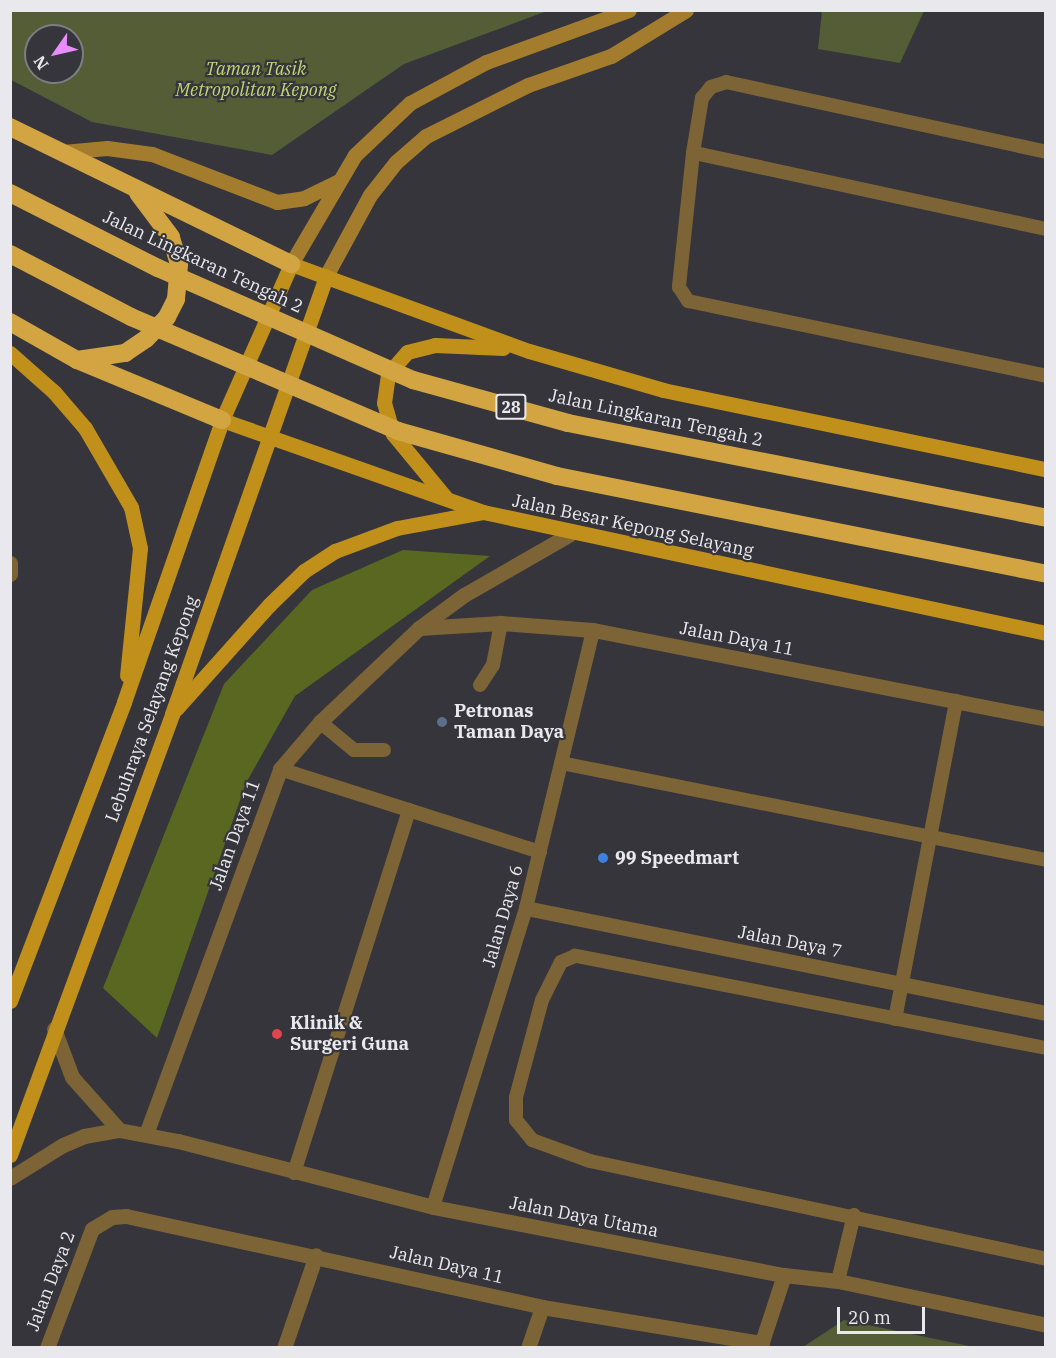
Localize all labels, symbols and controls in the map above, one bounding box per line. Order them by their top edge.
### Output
north arrow [24,24,84,84]
text: N [29,52,53,74]
park label: Taman Tasik Metropolitan Kepong [175,59,337,101]
street label: Jalan Lingkaran Tengah 2 [100,206,306,318]
street label: Jalan Lingkaran Tengah 2 [547,385,765,451]
road number: 28 [494,394,528,420]
street label: Jalan Besar Kepong Selayang [511,490,755,562]
street label: Lebuhraya Selayang Kepong [101,593,203,825]
street label: Jalan Daya 11 [678,617,796,661]
place label: Petronas Taman Daya [454,701,564,744]
marker: Petronas Taman Daya [435,715,449,729]
street label: Jalan Daya 11 [205,777,265,893]
place label: 99 Speedmart [615,847,739,869]
marker: 99 Speedmart [596,851,610,865]
street label: Jalan Daya 6 [478,862,528,970]
street label: Jalan Daya 7 [736,921,844,963]
place label: Klinik & Surgeri Guna [290,1013,409,1056]
marker: Klinik & Surgeri Guna [268,1025,286,1043]
street label: Jalan Daya Utama [508,1192,660,1242]
street label: Jalan Daya 2 [22,1228,80,1334]
street label: Jalan Daya 11 [388,1241,506,1289]
scale bar [840,1295,928,1333]
text: 20 m [848,1306,891,1329]

